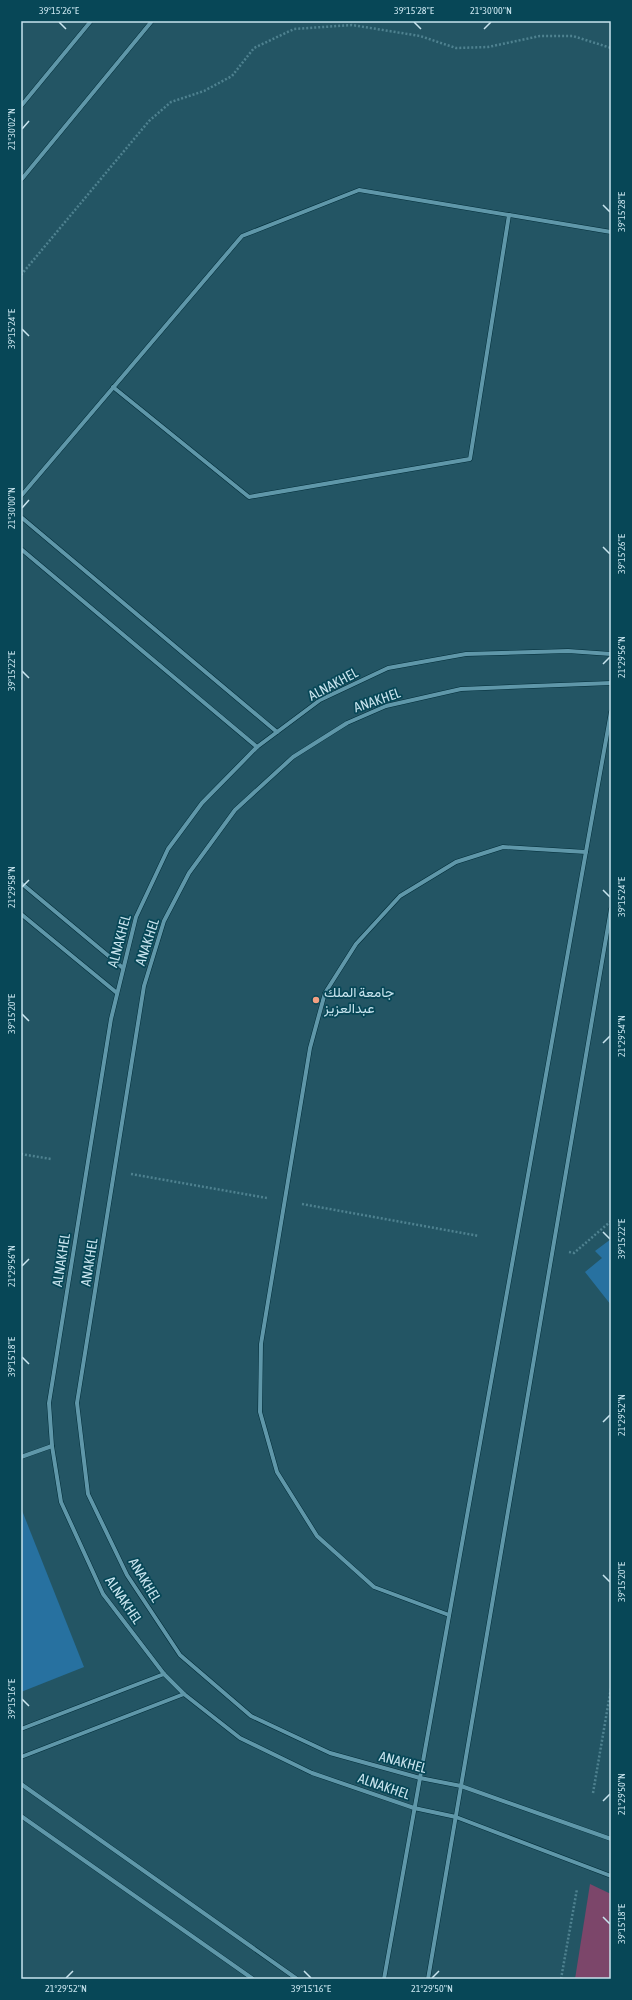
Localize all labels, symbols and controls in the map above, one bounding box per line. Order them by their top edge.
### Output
text: 39°15'26"E [39,5,80,16]
text: 39°15'28"E [394,5,435,16]
text: 21°30'00"N [470,5,512,16]
text: 21°30'02"N [6,108,17,150]
text: 39°15'28"E [616,191,627,232]
text: 39°15'24"E [6,308,17,349]
text: 21°30'00"N [6,487,17,529]
text: 39°15'26"E [616,533,627,574]
text: 21°29'56"N [616,636,627,678]
text: 39°15'22"E [6,650,17,691]
street label: ALNAKHEL [306,664,361,704]
street label: ANAKHEL [352,684,403,715]
text: 21°29'58"N [6,866,17,908]
text: 39°15'24"E [616,876,627,917]
street label: ALNAKHEL [104,912,134,969]
street label: ANAKHEL [132,916,162,967]
place label: جامعة الملك عبدالعزيز [323,984,394,1017]
text: 39°15'20"E [6,993,17,1034]
marker: جامعة الملك عبدالعزيز [311,995,321,1005]
text: 21°29'54"N [616,1015,627,1057]
text: 39°15'22"E [616,1218,627,1259]
street label: ALNAKHEL [49,1232,73,1288]
street label: ANAKHEL [77,1236,101,1287]
text: 21°29'56"N [6,1245,17,1287]
text: 39°15'18"E [6,1336,17,1377]
text: 21°29'52"N [616,1394,627,1436]
street label: ANAKHEL [126,1555,165,1605]
text: 39°15'20"E [616,1561,627,1602]
street label: ALNAKHEL [102,1573,146,1627]
text: 39°15'16"E [6,1678,17,1719]
street label: ANAKHEL [378,1748,429,1776]
street label: ALNAKHEL [356,1770,413,1803]
text: 21°29'50"N [616,1773,627,1815]
text: 39°15'18"E [616,1903,627,1944]
text: 21°29'52"N [45,1983,87,1994]
text: 39°15'16"E [291,1983,332,1994]
text: 21°29'50"N [411,1983,453,1994]

